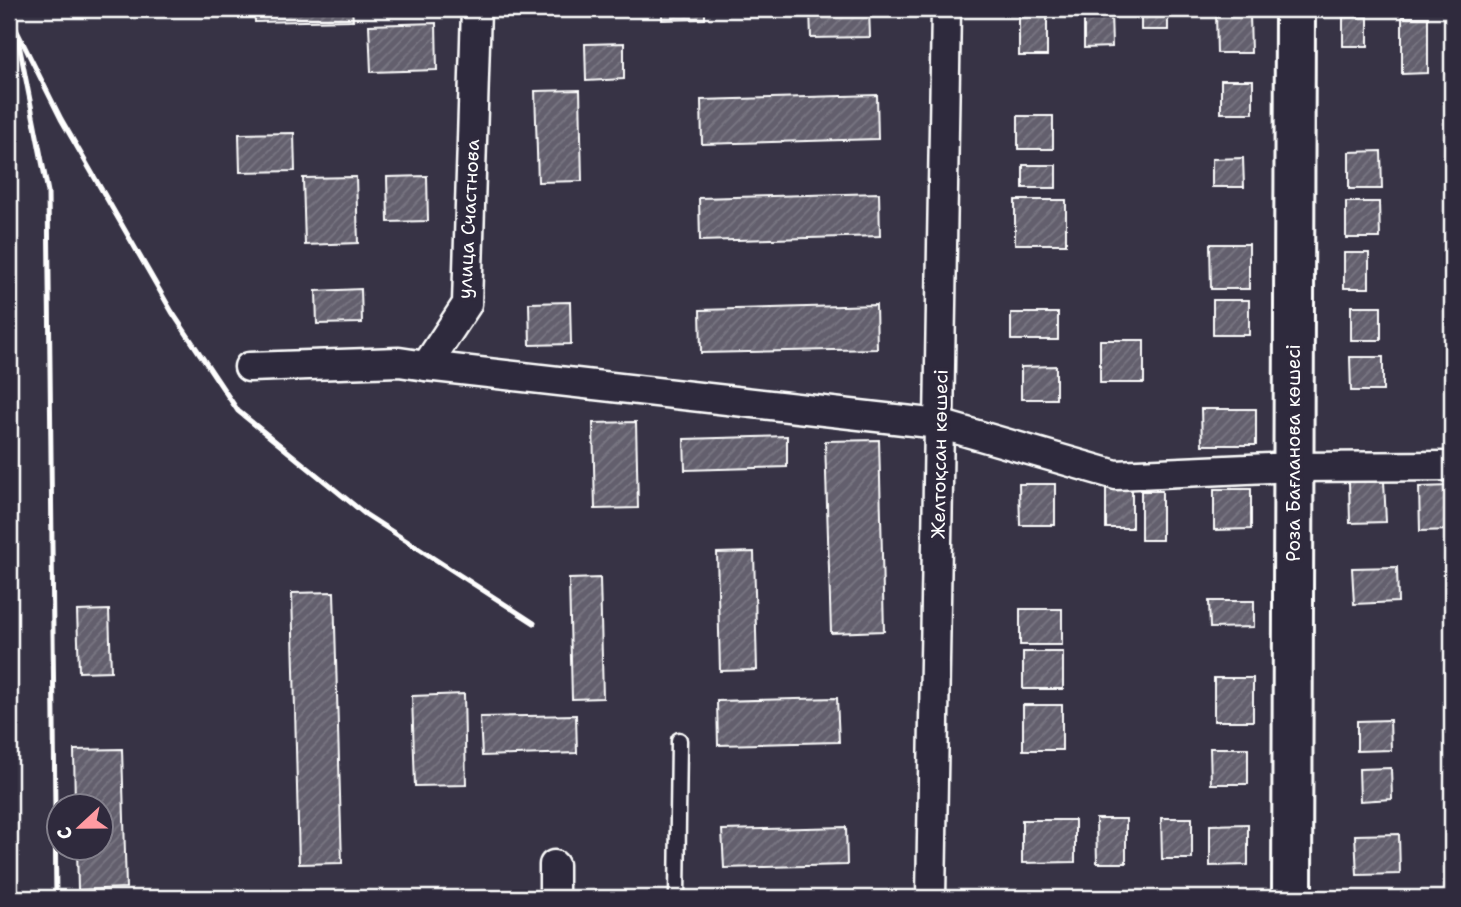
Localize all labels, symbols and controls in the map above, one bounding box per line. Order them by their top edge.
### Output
street label: улица Счастнова [452,138,485,299]
street label: Роза Бағланова көшесі [1281,344,1306,562]
street label: Желтоқсан көшесі [926,369,953,539]
north arrow [46,792,116,862]
text: С [51,823,78,843]

